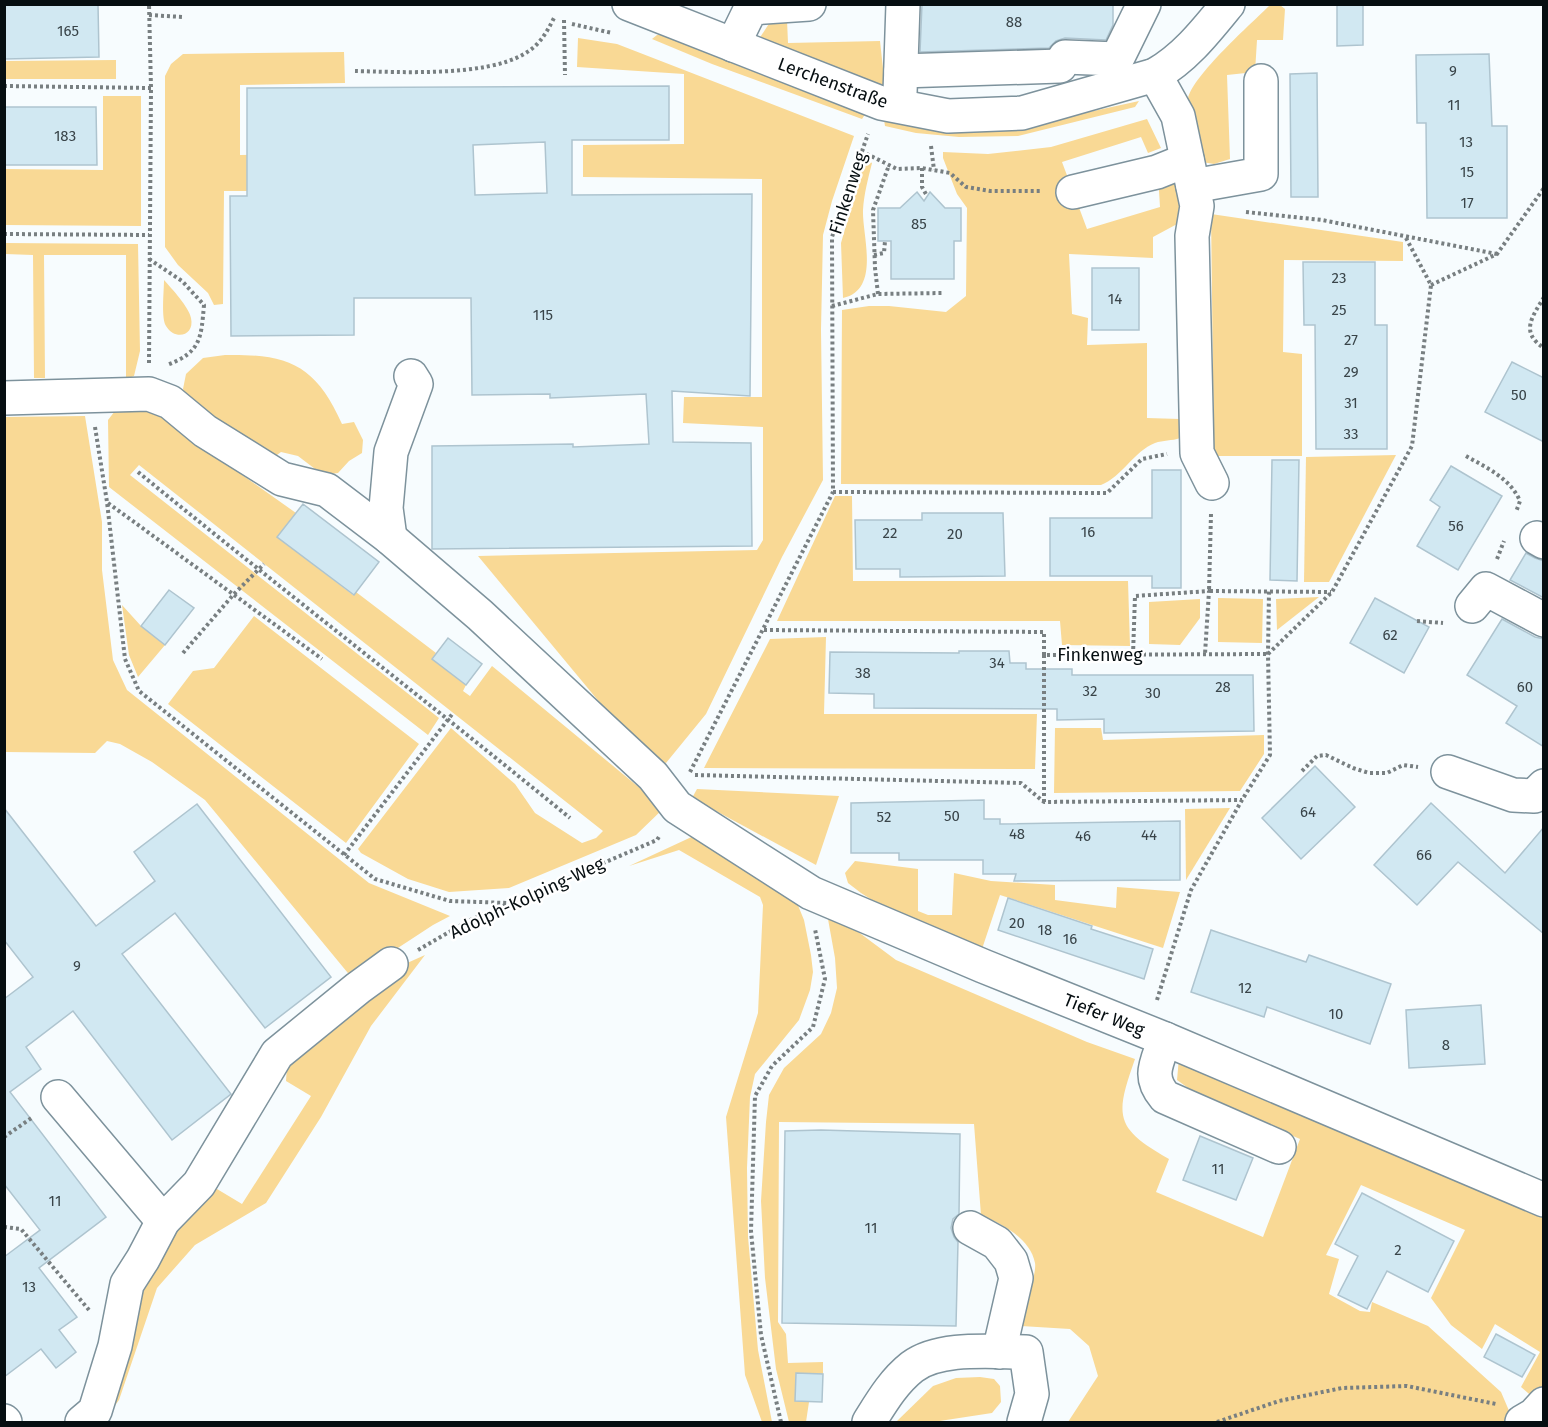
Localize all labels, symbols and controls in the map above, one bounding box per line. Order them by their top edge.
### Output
house number: 88 [1006,13,1022,31]
house number: 165 [57,22,79,40]
street label: Lerchenstraße [775,53,891,113]
house number: 9 [1449,62,1457,80]
house number: 11 [1448,96,1460,114]
house number: 183 [54,127,76,145]
house number: 13 [1459,133,1473,151]
street label: Finkenweg [824,148,872,237]
house number: 15 [1460,163,1474,181]
house number: 17 [1460,194,1474,212]
house number: 85 [911,215,927,233]
house number: 23 [1332,269,1346,287]
house number: 14 [1108,290,1122,308]
house number: 25 [1332,301,1346,319]
house number: 115 [533,306,553,324]
house number: 27 [1344,331,1358,349]
house number: 29 [1343,363,1359,381]
house number: 50 [1511,386,1527,404]
house number: 31 [1344,394,1358,412]
house number: 33 [1344,425,1358,443]
house number: 56 [1448,517,1464,535]
house number: 16 [1081,523,1095,541]
house number: 22 [883,524,897,542]
house number: 20 [947,525,963,543]
house number: 62 [1382,626,1398,644]
street label: Finkenweg [1057,644,1143,666]
house number: 34 [989,654,1005,672]
house number: 38 [855,664,871,682]
house number: 28 [1215,678,1231,696]
house number: 60 [1517,678,1533,696]
house number: 32 [1083,682,1097,700]
house number: 30 [1145,684,1161,702]
house number: 64 [1300,803,1316,821]
house number: 50 [944,807,960,825]
house number: 52 [877,808,891,826]
house number: 48 [1009,825,1025,843]
house number: 44 [1141,826,1157,844]
house number: 46 [1075,827,1091,845]
house number: 66 [1416,846,1432,864]
street label: Adolph-Kolping-Weg [446,852,608,943]
house number: 20 [1009,914,1025,932]
house number: 18 [1038,921,1052,939]
house number: 16 [1063,930,1077,948]
house number: 9 [73,957,81,975]
house number: 12 [1238,979,1252,997]
street label: Tiefer Weg [1060,989,1148,1041]
house number: 10 [1329,1005,1343,1023]
house number: 8 [1442,1036,1450,1054]
house number: 11 [1212,1160,1224,1178]
house number: 11 [49,1192,61,1210]
house number: 11 [865,1219,877,1237]
house number: 2 [1394,1241,1402,1259]
house number: 13 [22,1278,36,1296]

